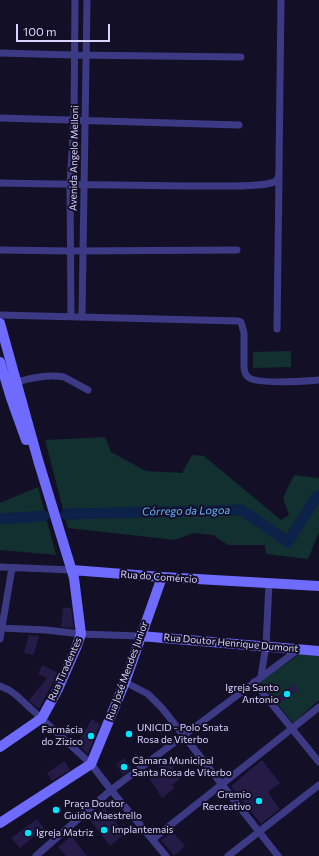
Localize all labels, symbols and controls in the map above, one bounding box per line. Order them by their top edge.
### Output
scale bar [18,16,112,42]
text: 100 m [23,24,57,38]
street label: Avenida Angelo Melloni [67,105,81,211]
water label: Córrego da Logoa [142,504,230,518]
street label: Rua do Comércio [120,568,198,586]
street label: Rua José Mendes Junior [103,620,151,722]
street label: Rua Doutor Henrique Dumont [163,631,299,655]
street label: Rua Tiradentes [46,635,84,703]
place label: Igreja Santo Antonio [225,682,279,706]
marker: Igreja Santo Antonio [282,689,292,699]
place label: UNICID - Polo Snata Rosa de Viterbo [137,722,228,746]
place label: Farmácia do Zizico [42,724,83,748]
marker: UNICID - Polo Snata Rosa de Viterbo [124,729,134,739]
marker: Farmácia do Zizico [86,731,96,741]
place label: Câmara Municipal Santa Rosa de Viterbo [132,755,232,778]
marker: Câmara Municipal Santa Rosa de Viterbo [119,762,129,772]
place label: Gremio Recreativo [202,789,251,812]
marker: Gremio Recreativo [254,796,264,806]
place label: Praça Doutor Guido Maestrello [64,798,142,822]
marker: Praça Doutor Guido Maestrello [51,805,61,815]
place label: Implantemais [112,824,173,836]
marker: Implantemais [99,825,109,835]
place label: Igreja Matriz [36,827,93,839]
marker: Igreja Matriz [23,828,33,838]

